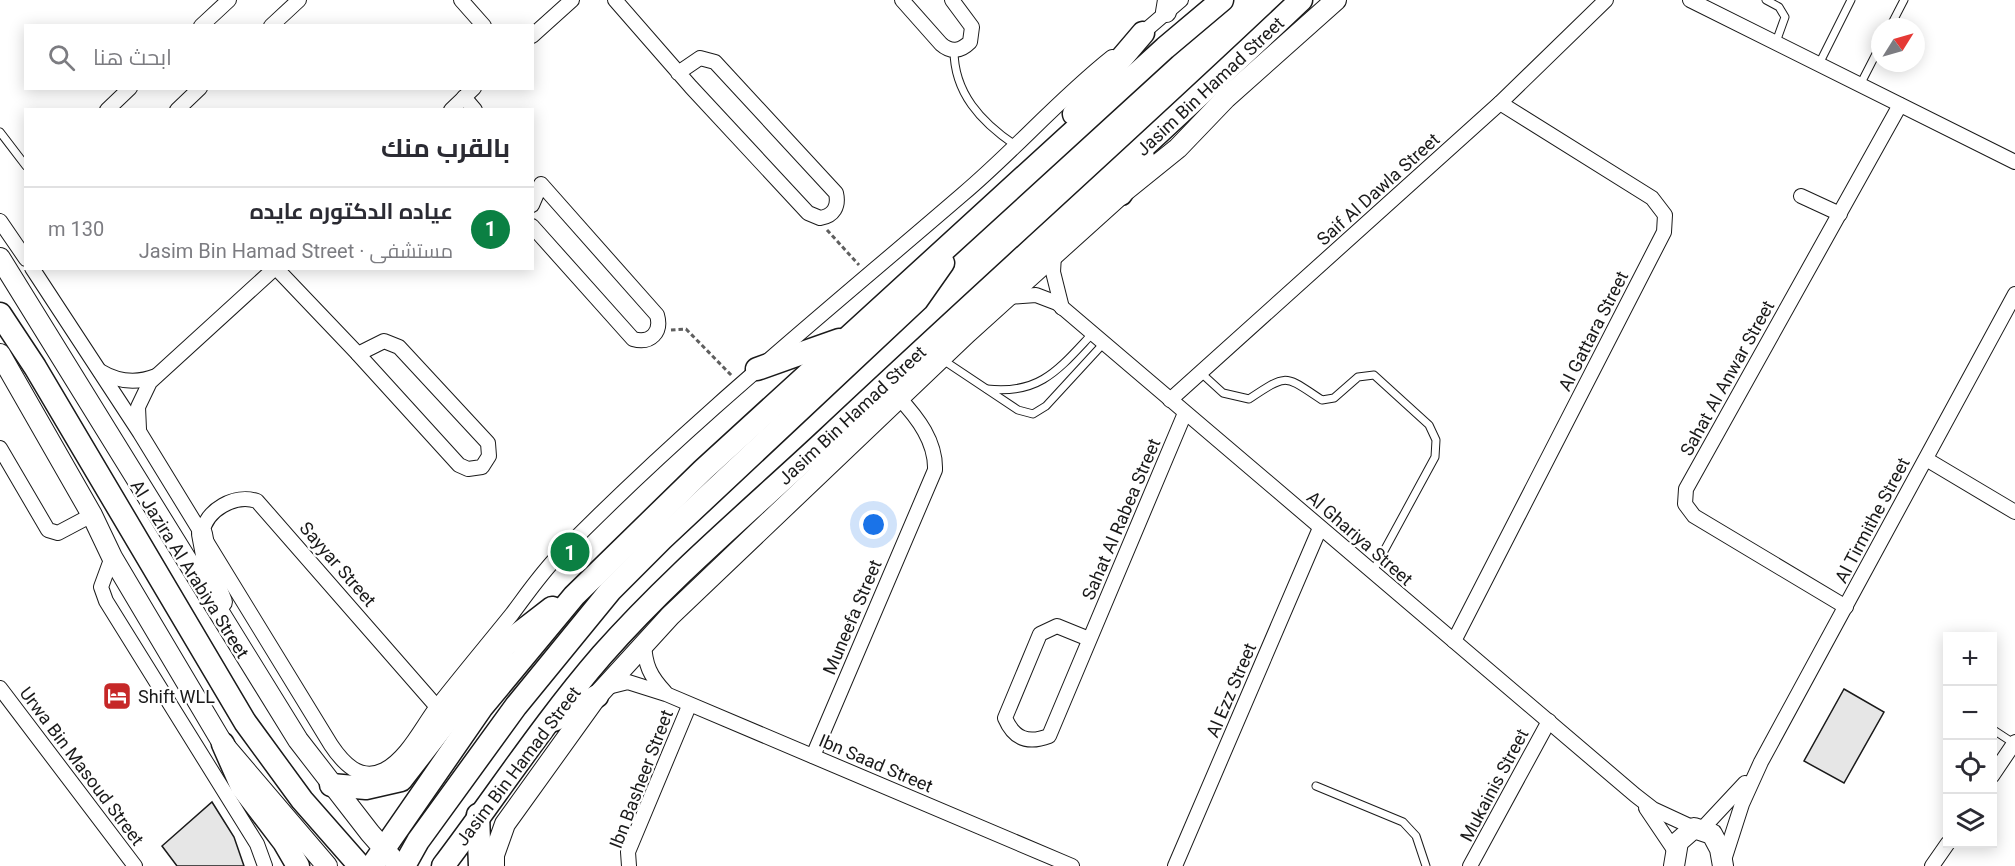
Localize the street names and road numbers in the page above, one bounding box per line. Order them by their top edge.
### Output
street label: Jasim Bin Hamad Street [1132,12,1288,160]
street label: Saif Al Dawla Street [1312,128,1444,249]
street label: Al Gattara Street [1554,267,1632,394]
street label: Sahat Al Anwar Street [1676,297,1778,459]
street label: Jasim Bin Hamad Street [774,341,930,489]
street label: Sahat Al Rabea Street [1077,435,1165,603]
street label: Al Tirmithe Street [1830,454,1914,586]
street label: Al Jazira Al Arabiya Street [126,476,254,662]
street label: Al Ghariya Street [1303,486,1417,590]
street label: Sayyar Street [296,517,380,611]
street label: Muneefa Street [818,556,886,678]
street label: Al Ezz Street [1202,639,1260,740]
street label: Jasim Bin Hamad Street [451,682,585,850]
street label: Urwa Bin Masoud Street [16,683,148,849]
street label: Ibn Basheer Street [605,707,677,851]
street label: Mukainis Street [1456,725,1533,845]
street label: Ibn Saad Street [816,730,936,797]

